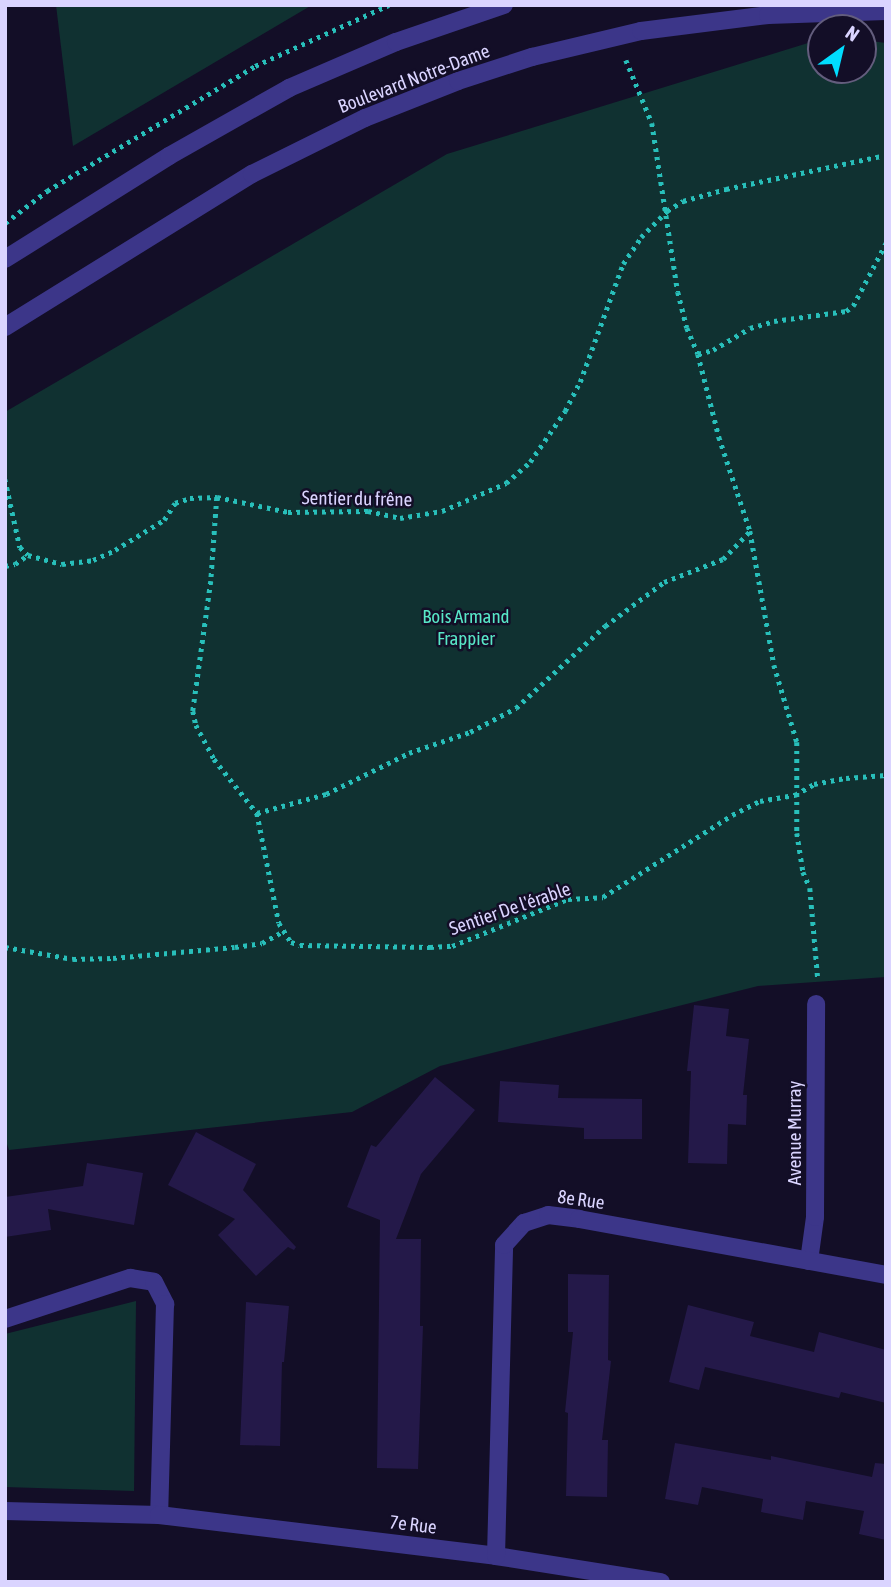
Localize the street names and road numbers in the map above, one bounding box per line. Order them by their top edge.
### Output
street label: Boulevard Notre-Dame [335,40,493,118]
street label: Sentier du frêne [302,487,412,511]
street label: Sentier De l'érable [446,878,574,940]
street label: Avenue Murray [784,1081,806,1185]
street label: 8e Rue [556,1185,606,1215]
street label: 7e Rue [388,1511,438,1539]

